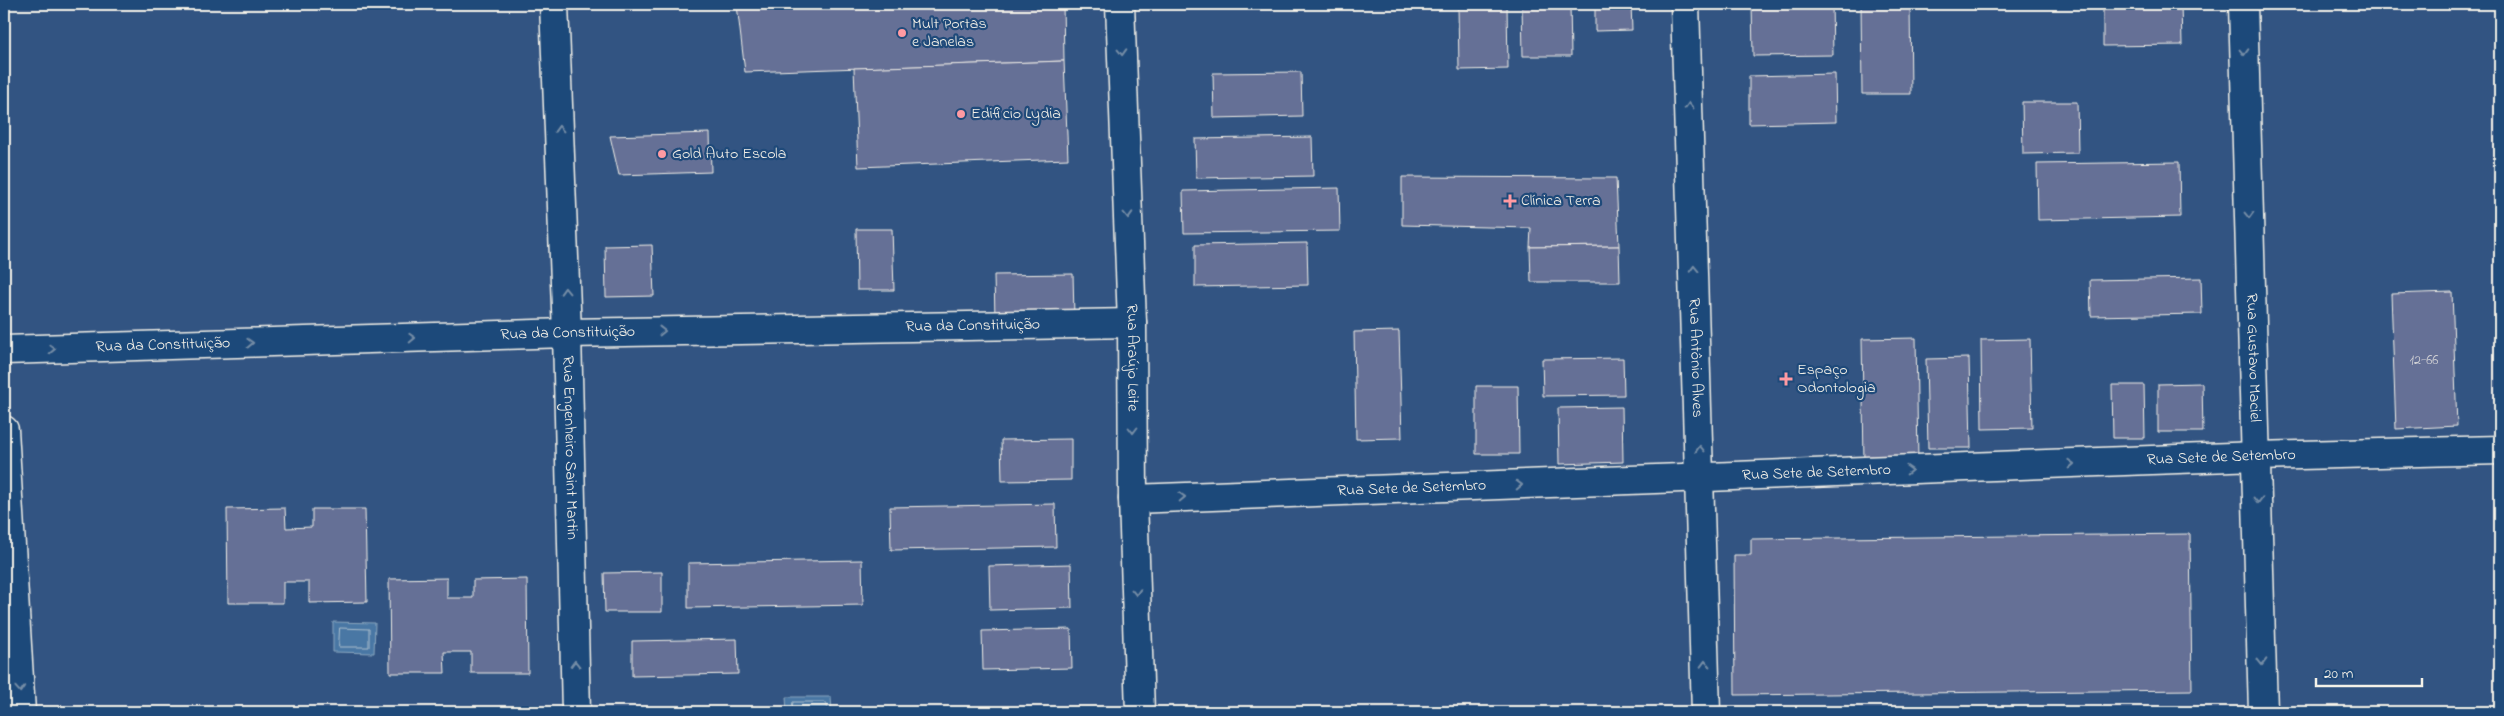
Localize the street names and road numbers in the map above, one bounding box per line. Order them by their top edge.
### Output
street label: Rua Gustavo Maciel [2239,293,2267,423]
street label: Rua Antônio Alves [1682,298,1709,418]
street label: Rua Araújo Leite [1119,304,1145,412]
street label: Rua da Constituição [905,313,1040,339]
street label: Rua da Constituição [500,320,635,347]
street label: Rua da Constituição [95,331,231,359]
street label: Rua Engenheiro Saint Martin [556,355,584,540]
street label: Rua Sete de Setembro [2146,443,2296,472]
street label: Rua Sete de Setembro [1742,458,1891,488]
street label: Rua Sete de Setembro [1337,473,1487,503]

